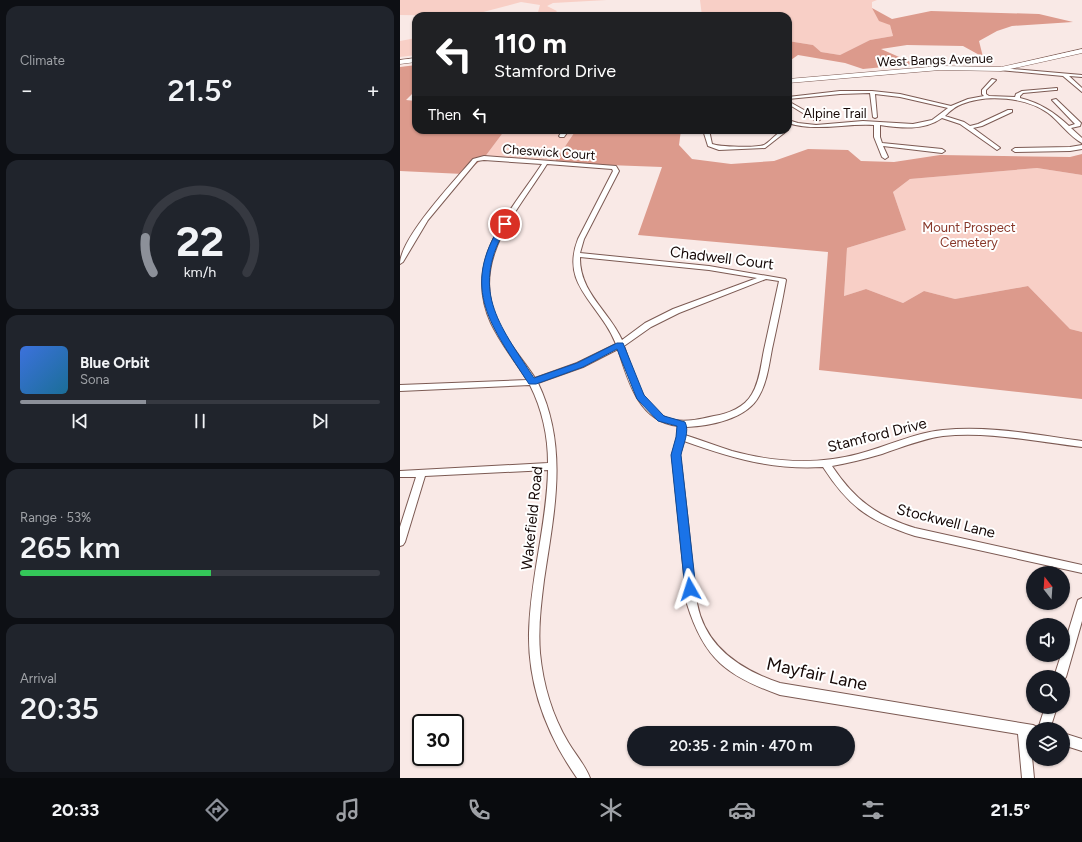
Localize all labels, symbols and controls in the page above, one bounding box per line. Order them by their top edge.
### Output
text: 110 m [494,26,567,60]
icon: left [428,28,480,80]
street label: West Bangs Avenue [877,50,993,70]
text: Climate [20,53,65,68]
text: Stamford Drive [494,60,616,82]
text: 21.5° [167,72,233,109]
text: − [20,77,34,104]
text: + [366,77,380,104]
icon: left [469,104,491,126]
text: Then [428,106,461,124]
street label: Alpine Trail [803,106,867,121]
street label: Cheswick Court [502,141,596,163]
pin [488,207,522,241]
icon: arrive [494,213,516,235]
text: 22 [176,215,224,265]
park label: Mount Prospect Cemetery [922,220,1016,250]
street label: Chadwell Court [669,243,775,273]
text: km/h [184,262,216,280]
text: Blue Orbit [80,354,150,372]
text: Sona [80,372,109,387]
icon: previous [69,410,91,432]
icon: pause [189,410,211,432]
icon: next [309,410,331,432]
street label: Stamford Drive [825,414,929,456]
street label: Wakefield Road [518,465,546,571]
street label: Stockwell Lane [895,500,997,542]
text: Range · 53% [20,510,91,525]
text: 265 km [20,529,120,566]
north arrow [1026,566,1070,610]
map controls [1026,566,1070,766]
position arrow [669,568,711,610]
button: sound [1026,618,1070,662]
street label: Mayfair Lane [765,653,870,695]
button: search [1026,670,1070,714]
text: Arrival [20,671,57,686]
text: 20:35 [20,690,99,727]
speed limit sign: 30 [412,714,464,766]
button: layers [1026,722,1070,766]
text: 20:35 · 2 min · 470 m [670,737,812,755]
icon: directions [203,796,231,824]
icon: music [334,796,362,824]
icon: phone [465,796,493,824]
icon: climate [597,796,625,824]
icon: car [728,796,756,824]
icon: filters [859,796,887,824]
text: 20:33 [52,799,99,821]
text: 21.5° [990,799,1030,821]

